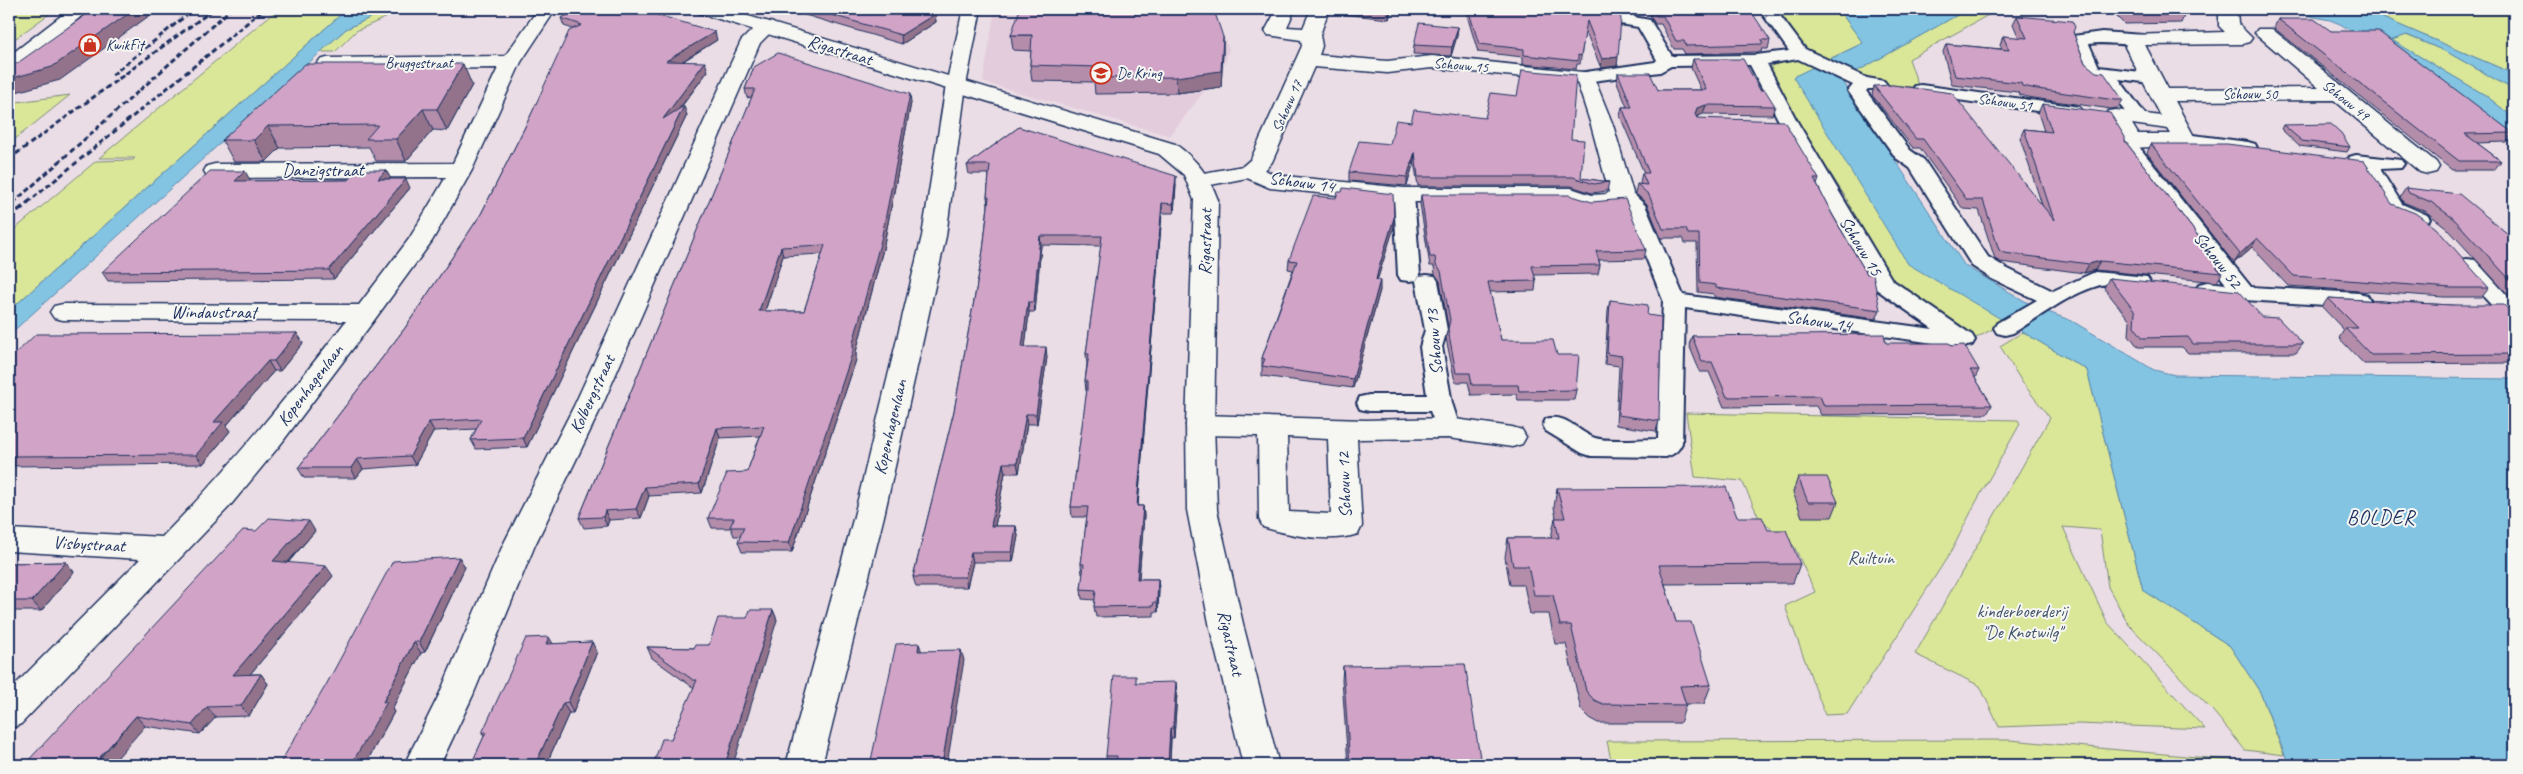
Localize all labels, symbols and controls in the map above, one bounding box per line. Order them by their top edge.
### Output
street label: Rigastraat [805,30,877,71]
shop icon: KwikFit [78,33,102,57]
place label: KwikFit [106,36,146,55]
street label: Bruggestraat [385,54,455,73]
street label: Schouw 15 [1433,54,1490,77]
school or university icon: De Kring [1089,61,1113,85]
place label: De Kring [1117,64,1163,83]
street label: Schouw 17 [1268,76,1308,135]
street label: Schouw 49 [2318,76,2374,126]
street label: Schouw 50 [2223,85,2279,104]
street label: Schouw 51 [1976,89,2035,116]
street label: Danzigstraat [282,159,366,181]
street label: Schouw 14 [1268,167,1338,198]
street label: Rigastraat [1193,207,1217,275]
street label: Schouw 15 [1835,212,1888,281]
street label: Schouw 52 [2189,227,2248,294]
street label: Windaustraat [171,301,260,323]
street label: Schouw 14 [1785,306,1855,337]
street label: Schouw 13 [1421,307,1447,376]
street label: Kopenhagenlaan [272,339,348,430]
street label: Kolbergstraat [564,350,621,437]
street label: Kopenhagenlaan [868,376,912,477]
street label: Schouw 12 [1332,450,1356,518]
district label: BOLDER [2347,505,2416,530]
street label: Visbystraat [53,531,128,557]
park label: Ruiltuin [1848,547,1895,569]
park label: kinderboerderij "De Knotwilg" [1977,600,2070,643]
street label: Rigastraat [1213,608,1250,680]

